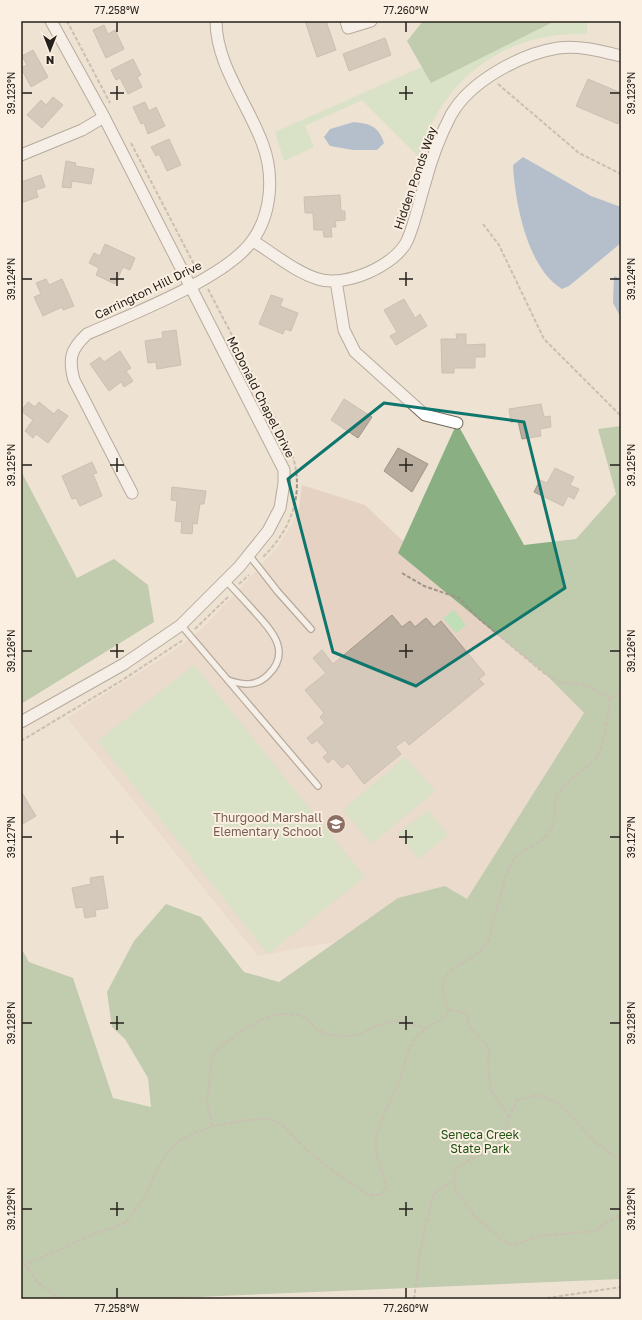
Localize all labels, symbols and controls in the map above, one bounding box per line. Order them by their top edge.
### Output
text: 77.258°W [95,4,140,16]
text: 77.260°W [383,4,429,16]
north arrow [30,30,70,70]
text: N [46,54,54,67]
text: 39.123°N [5,72,17,114]
text: 39.123°N [625,72,637,114]
street label: Hidden Ponds Way [390,124,440,231]
text: 39.124°N [5,258,17,300]
street label: Carrington Hill Drive [92,258,204,322]
text: 39.124°N [625,258,637,300]
street label: McDonald Chapel Drive [224,334,298,460]
text: 39.125°N [5,444,17,486]
text: 39.125°N [625,444,637,486]
text: 39.126°N [5,629,17,673]
text: 39.126°N [625,629,637,673]
place label: Thurgood Marshall Elementary School [213,810,322,839]
school or university icon: Thurgood Marshall Elementary School [325,813,347,835]
text: 39.127°N [5,816,17,858]
text: 39.127°N [625,816,637,858]
text: 39.128°N [5,1001,17,1045]
text: 39.128°N [625,1001,637,1045]
park label: Seneca Creek State Park [441,1127,520,1156]
text: 39.129°N [5,1187,17,1231]
text: 39.129°N [625,1187,637,1231]
text: 77.258°W [95,1302,140,1314]
text: 77.260°W [383,1302,429,1314]

